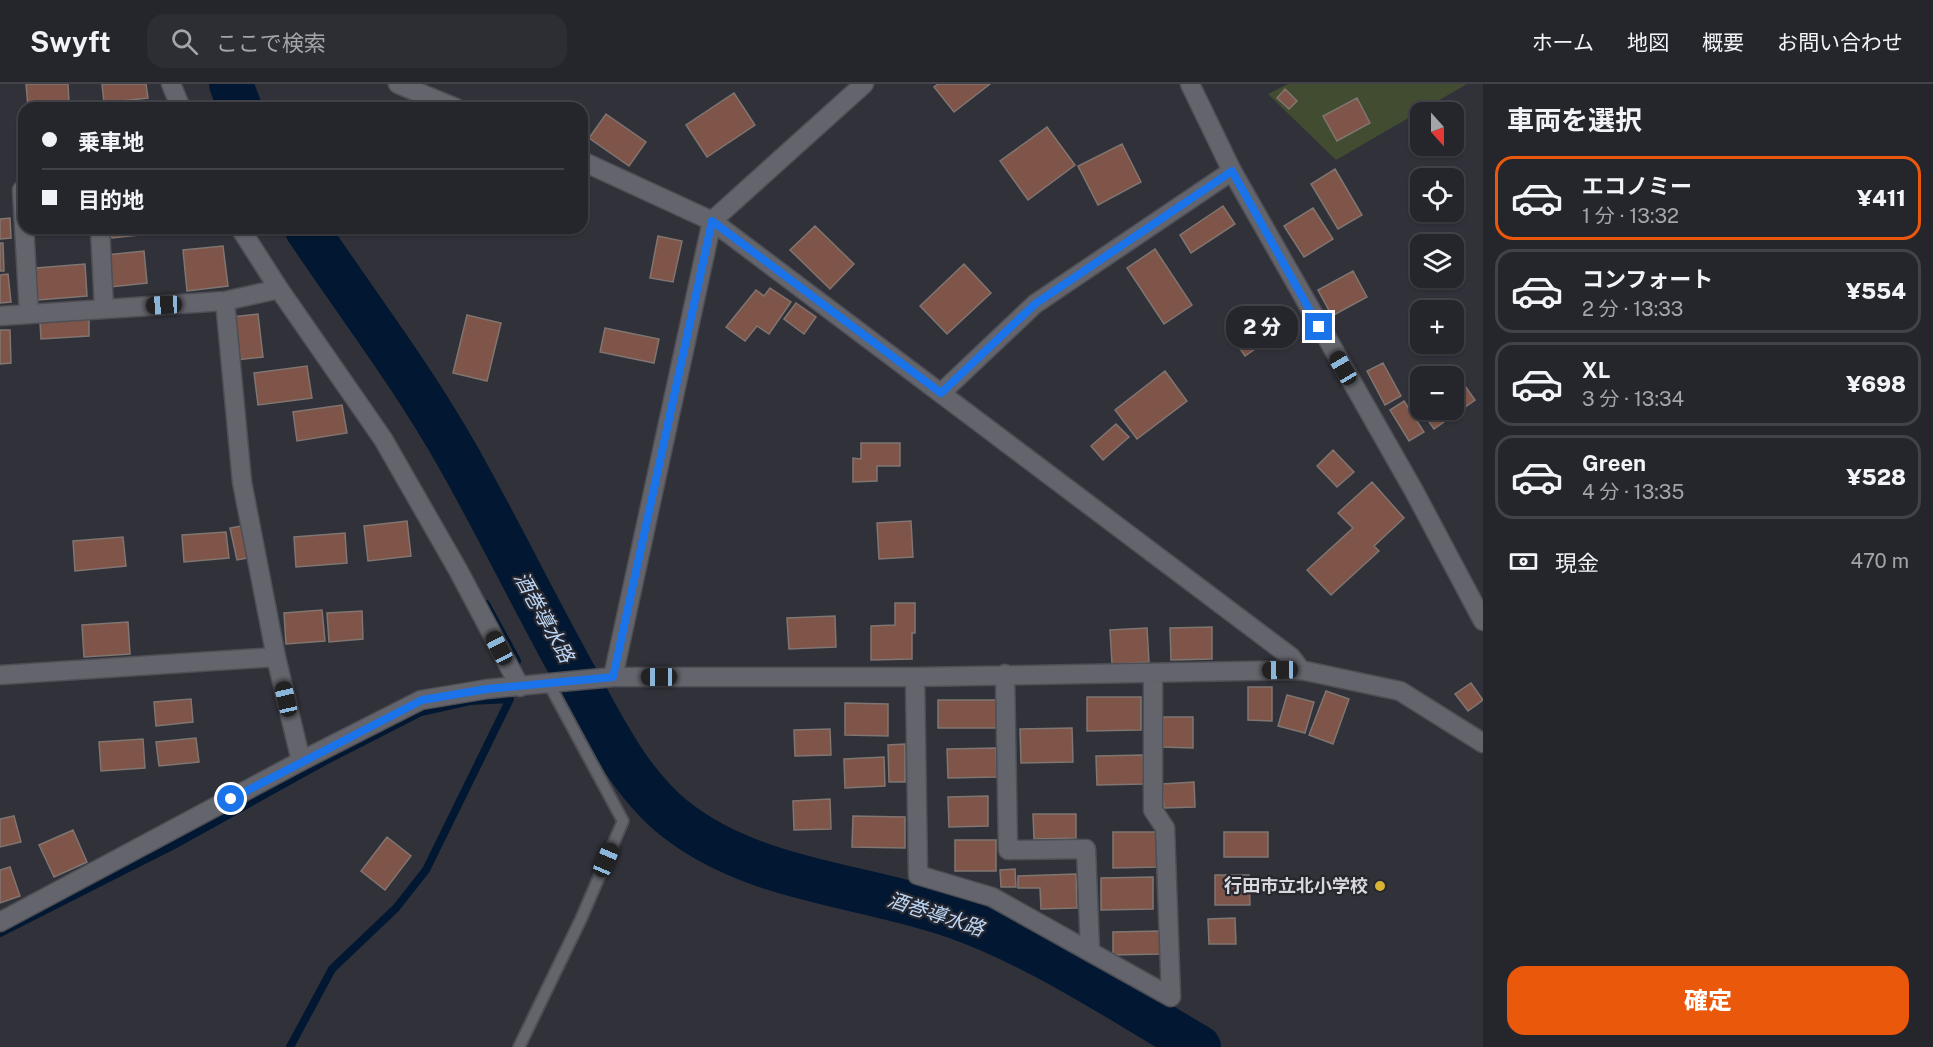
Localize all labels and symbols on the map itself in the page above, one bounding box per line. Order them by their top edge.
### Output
north arrow [1410,102,1464,156]
car [146,295,182,315]
callout: 2 分 [1226,306,1298,348]
route end [1305,313,1332,340]
car [1326,348,1360,388]
water label: 酒巻導水路 [509,567,580,668]
car [483,628,515,668]
car [1262,661,1298,679]
car [641,668,677,686]
car [273,679,299,719]
route start [217,785,244,812]
car [591,840,621,880]
place label: 行田市立北小学校 [1224,875,1368,896]
marker: 行田市立北小学校 [1373,879,1387,893]
water label: 酒巻導水路 [885,887,989,941]

